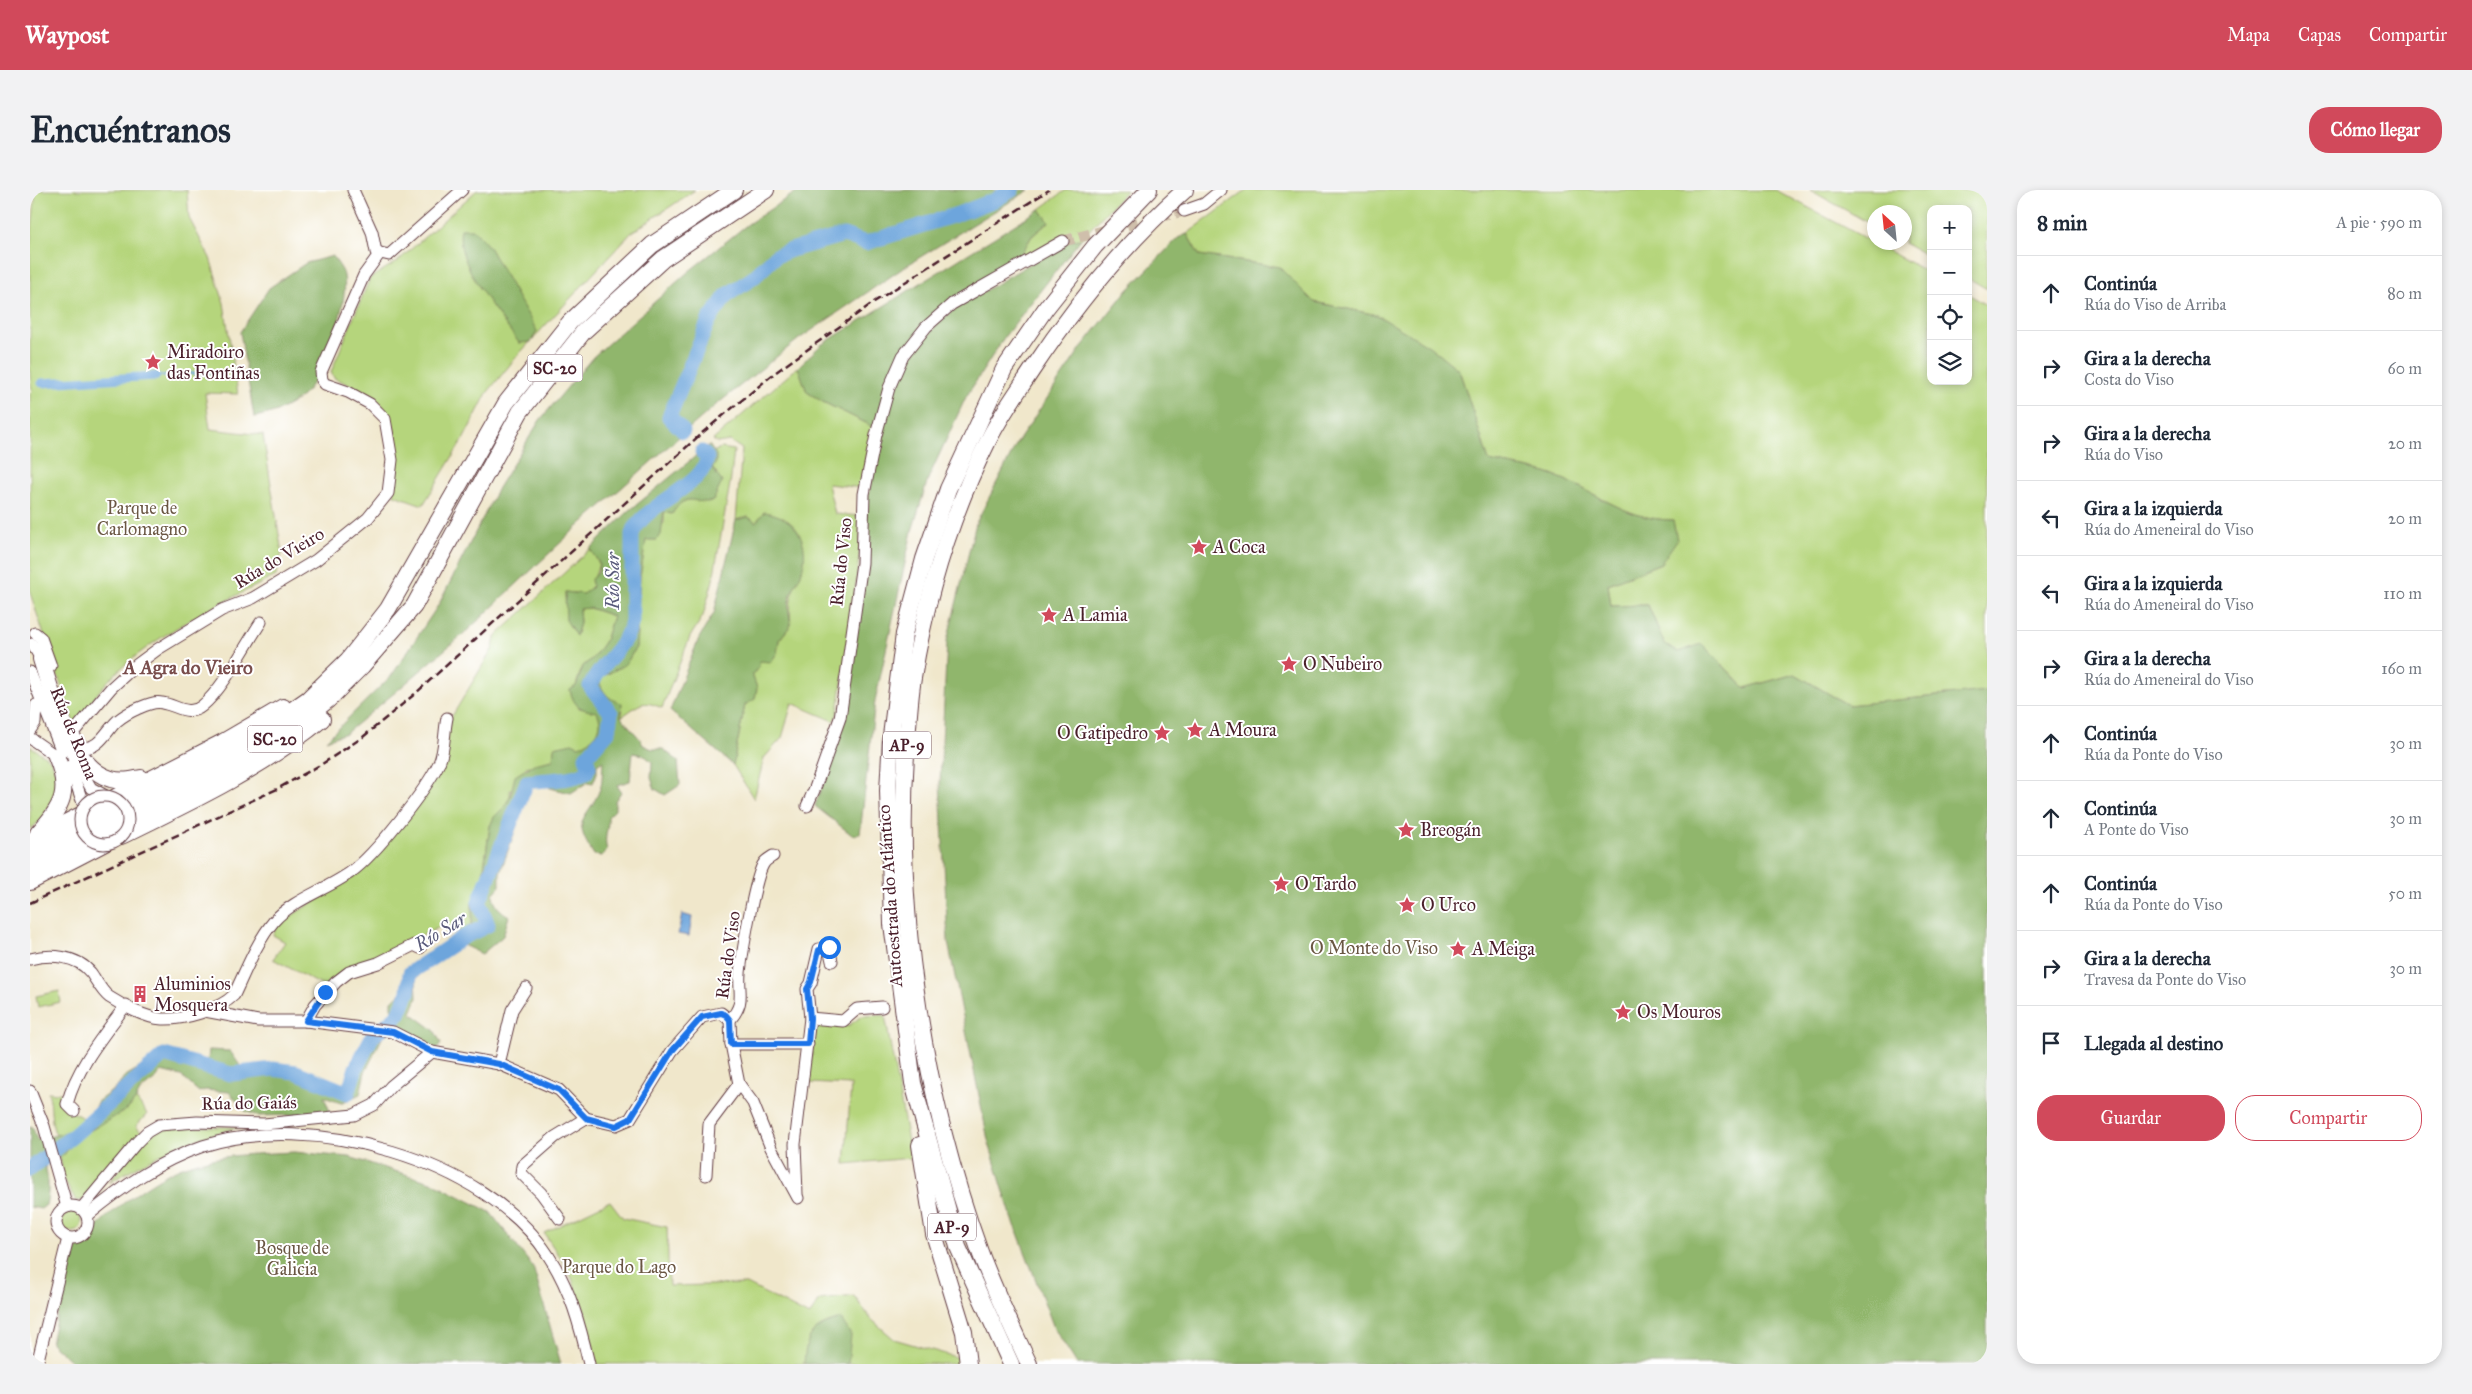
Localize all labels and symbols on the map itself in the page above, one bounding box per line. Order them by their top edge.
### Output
north arrow [1867,205,1912,250]
place label: Miradoiro das Fontiñas [167,341,260,384]
place icon: Miradoiro das Fontiñas [143,352,163,372]
road number: SC-20 [528,354,582,382]
park label: Parque de Carlomagno [97,497,187,541]
street label: Rúa do Viso [825,517,857,607]
street label: Rúa do Vieiro [230,522,328,594]
place label: A Coca [1212,536,1266,558]
place icon: A Coca [1189,537,1209,557]
water label: Río Sar [601,551,624,611]
place label: A Lamia [1062,604,1128,626]
place icon: A Lamia [1039,605,1059,625]
place label: O Nubeiro [1303,653,1382,675]
place icon: O Nubeiro [1279,654,1299,674]
district label: A Agra do Vieiro [121,656,253,680]
street label: Rúa de Roma [45,683,103,783]
place label: A Moura [1208,719,1277,741]
place icon: A Moura [1185,720,1205,740]
place label: O Gatipedro [1057,722,1148,744]
place icon: O Gatipedro [1152,723,1172,743]
road number: SC-20 [248,726,302,752]
road number: AP-9 [883,732,931,758]
street label: Autoestrada do Atlántico [873,804,907,989]
place label: Breogán [1420,819,1481,842]
place icon: Breogán [1396,820,1416,840]
place label: O Tardo [1295,873,1356,895]
place icon: O Tardo [1271,874,1291,894]
place label: O Urco [1421,894,1476,916]
place icon: O Urco [1397,895,1417,915]
water label: Río Sar [409,906,471,957]
street label: Rúa do Viso [711,909,745,1001]
route start [818,936,841,959]
park label: O Monte do Viso [1310,937,1438,959]
place label: A Meiga [1471,938,1535,961]
place icon: A Meiga [1448,939,1468,959]
place label: Aluminios Mosquera [153,973,231,1017]
route end [314,981,337,1004]
building icon: Aluminios Mosquera [130,984,150,1004]
place label: Os Mouros [1637,1001,1721,1023]
place icon: Os Mouros [1613,1002,1633,1022]
street label: Rúa do Gaiás [201,1091,297,1115]
road number: AP-9 [928,1214,976,1240]
park label: Bosque de Galicia [255,1237,329,1280]
park label: Parque do Lago [562,1256,676,1279]

